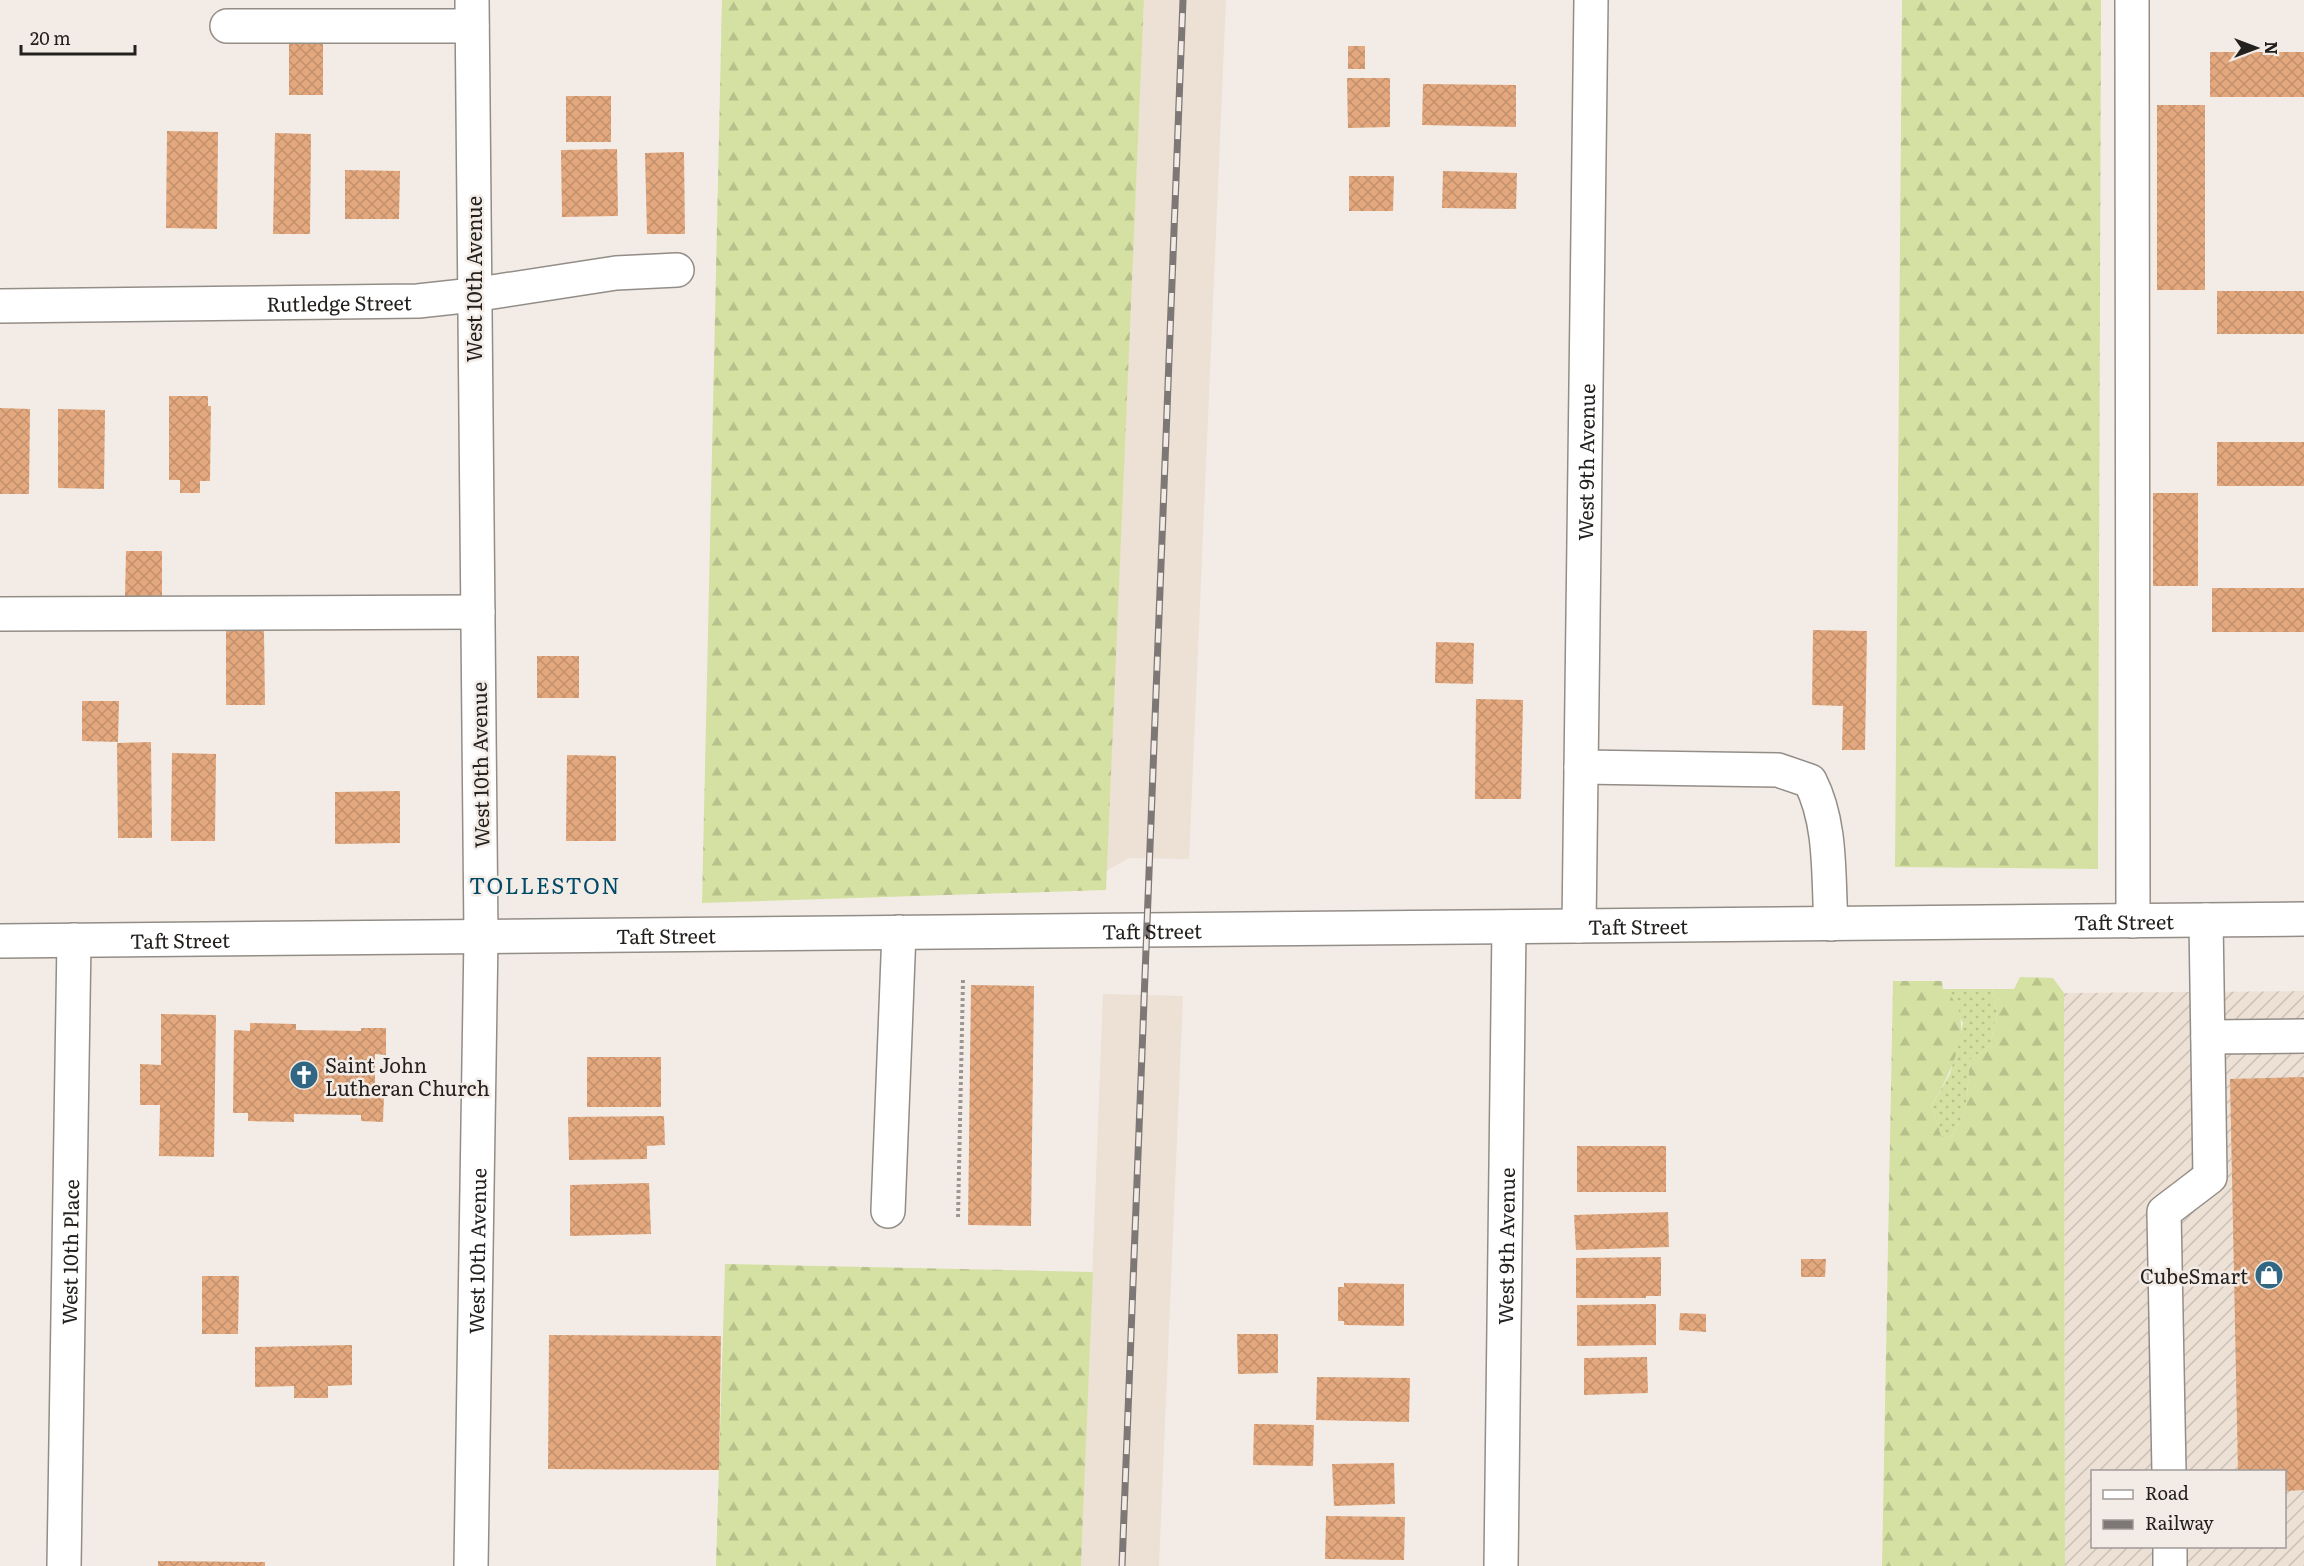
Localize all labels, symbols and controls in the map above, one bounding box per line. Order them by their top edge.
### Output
scale bar [21,18,135,56]
north arrow [2226,18,2286,78]
text: 20 m [30,24,71,51]
text: N [2260,41,2284,55]
street label: West 10th Avenue [458,196,488,362]
street label: Rutledge Street [266,286,412,318]
street label: West 9th Avenue [1569,383,1601,541]
street label: West 10th Avenue [463,682,495,848]
district label: TOLLESTON [469,868,621,901]
street label: Taft Street [2074,905,2174,936]
street label: Taft Street [1588,910,1688,941]
street label: Taft Street [1102,915,1202,945]
street label: Taft Street [616,919,716,950]
street label: Taft Street [130,924,230,955]
place label: Saint John Lutheran Church [325,1049,490,1102]
church icon: Saint John Lutheran Church [288,1059,320,1091]
street label: West 9th Avenue [1489,1167,1521,1325]
street label: West 10th Avenue [460,1168,492,1334]
street label: West 10th Place [53,1179,85,1325]
shop icon: CubeSmart [2253,1259,2285,1291]
place label: CubeSmart [2140,1260,2248,1290]
legend [2091,1470,2286,1548]
text: Road [2145,1479,2189,1506]
text: Railway [2145,1509,2214,1536]

